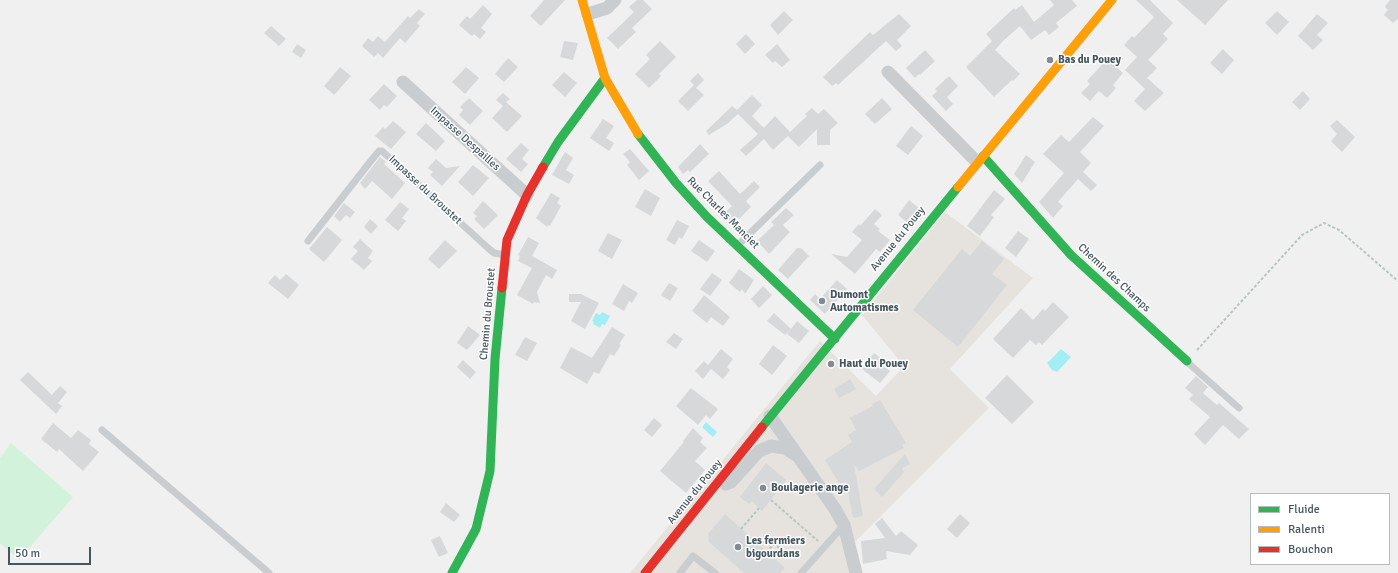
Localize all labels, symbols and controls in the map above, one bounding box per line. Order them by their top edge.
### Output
place label: Bas du Pouey [1058,53,1121,67]
marker: Bas du Pouey [1045,55,1055,65]
street label: Impasse Despailles [427,104,503,174]
street label: Impasse du Broustet [386,153,464,227]
street label: Rue Charles Manciet [684,174,762,252]
street label: Avenue du Pouey [868,204,928,274]
street label: Chemin des Champs [1075,241,1153,315]
street label: Chemin du Broustet [477,267,499,361]
place label: Dumont Automatismes [830,288,899,314]
marker: Dumont Automatismes [817,296,827,306]
place label: Haut du Pouey [839,357,908,371]
marker: Haut du Pouey [826,359,836,369]
street label: Avenue du Pouey [665,457,725,527]
place label: Boulagerie ange [771,481,849,495]
marker: Boulagerie ange [758,483,768,493]
legend [1250,493,1390,565]
text: Fluide [1288,502,1320,517]
text: Ralenti [1288,522,1325,537]
place label: Les fermiers bigourdans [746,534,805,560]
scale bar [10,539,93,565]
marker: Les fermiers bigourdans [733,542,743,552]
text: Bouchon [1288,542,1333,557]
text: 50 m [15,546,40,561]

